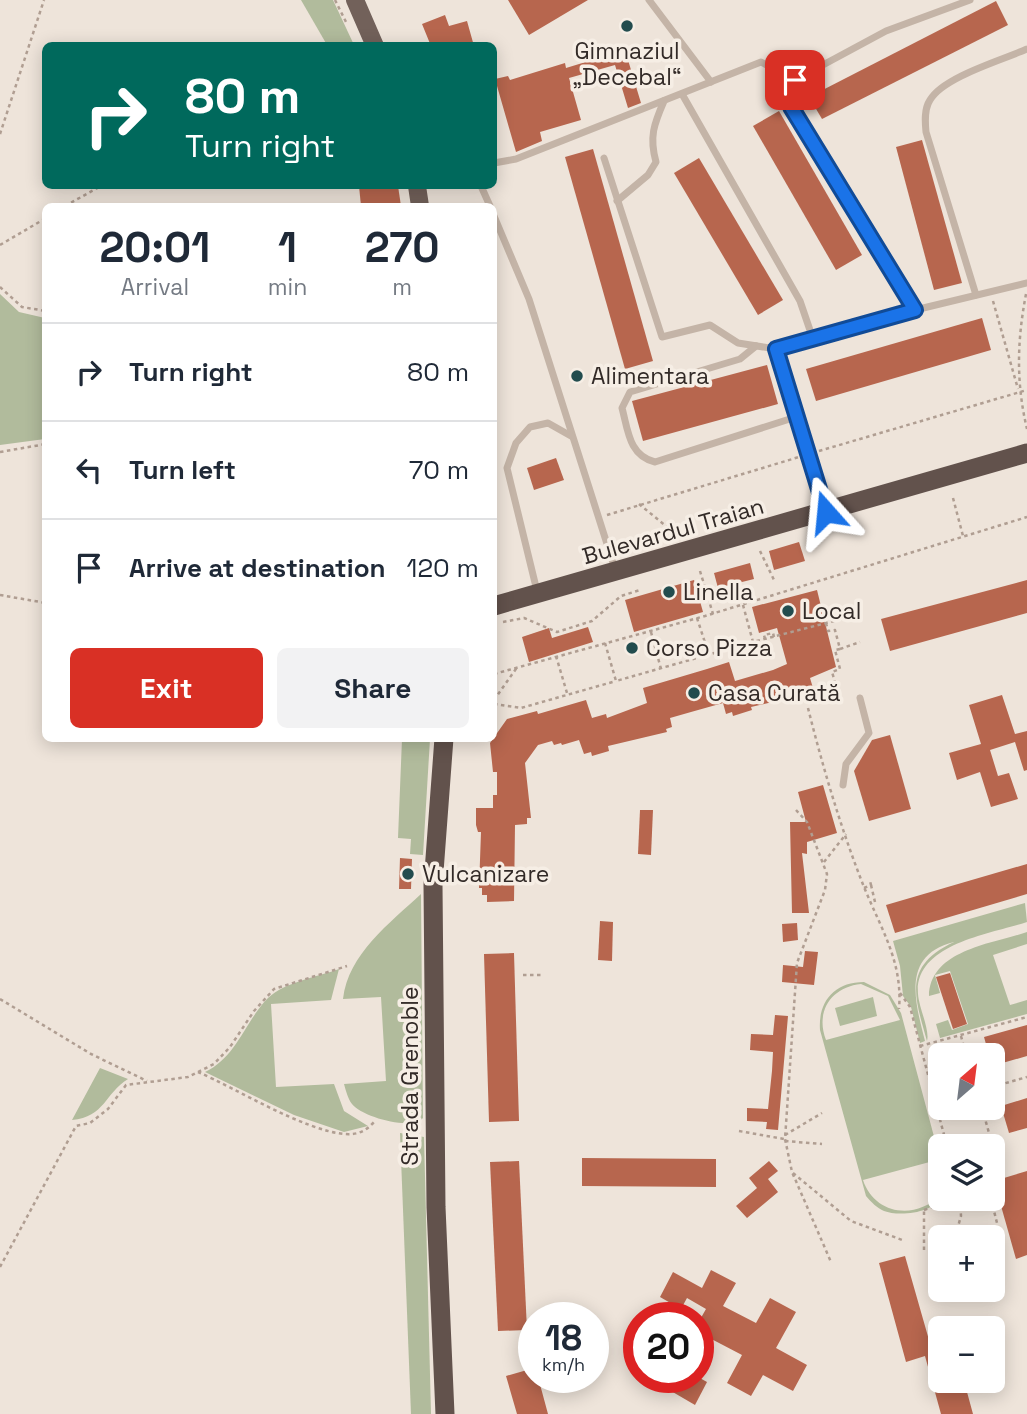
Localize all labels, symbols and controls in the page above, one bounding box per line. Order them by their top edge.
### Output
marker: Gimnaziul „Decebal“ [619,18,635,34]
place label: Gimnaziul „Decebal“ [572,36,682,92]
pin [765,50,825,110]
icon: arrive [776,61,814,99]
text: 80 m [185,65,300,127]
icon: right [70,70,161,161]
text: Turn right [185,126,335,166]
text: 20:01 [99,221,210,274]
text: 1 [278,221,297,274]
text: 270 [365,221,440,274]
text: Arrival [121,272,189,302]
text: min [268,272,307,302]
text: m [392,272,412,302]
icon: right [70,353,108,391]
text: Turn right [129,355,253,389]
text: 80 m [407,355,469,389]
place label: Alimentara [591,361,709,391]
marker: Alimentara [569,368,585,384]
icon: left [70,451,108,489]
text: Turn left [129,453,236,487]
text: 70 m [409,453,469,487]
position arrow [789,475,863,549]
street label: Bulevardul Traian [579,491,767,571]
icon: arrive [70,549,108,587]
text: Arrive at destination [129,551,386,585]
text: 120 m [407,551,479,585]
place label: Linella [683,577,753,607]
marker: Linella [661,584,677,600]
place label: Local [802,596,861,626]
marker: Local [780,603,796,619]
place label: Corso Pizza [646,633,772,663]
marker: Corso Pizza [624,640,640,656]
button: Exit [70,648,263,728]
button: Share [277,648,469,728]
place label: Casa Curată [708,678,840,708]
marker: Casa Curată [686,685,702,701]
place label: Vulcanizare [422,859,549,889]
marker: Vulcanizare [400,866,416,882]
street label: Strada Grenoble [395,986,425,1166]
north arrow [928,1043,1004,1120]
map controls [928,1043,1005,1393]
button: layers [928,1134,1005,1211]
button: + [928,1225,1005,1302]
speed limit sign: 20 [623,1302,714,1393]
text: 18 [545,1316,582,1360]
button: − [928,1316,1005,1393]
text: km/h [542,1353,585,1376]

